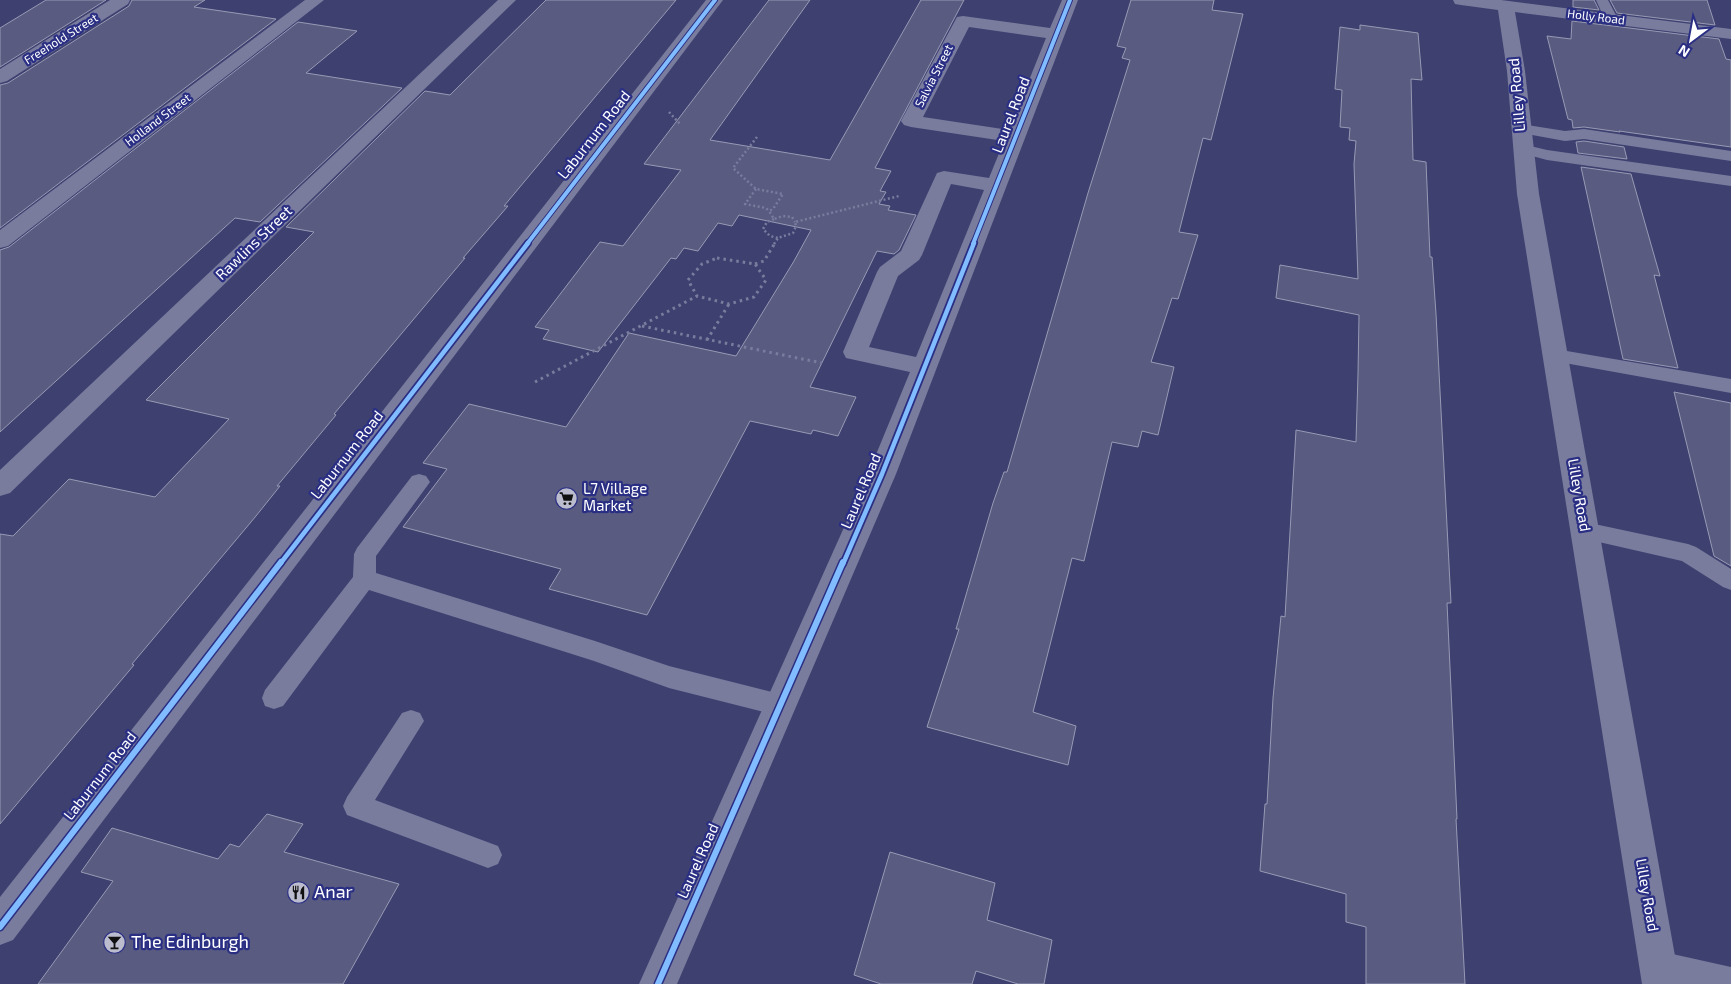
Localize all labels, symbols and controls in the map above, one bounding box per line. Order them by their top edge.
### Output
street label: Holly Road [1566,6,1626,26]
street label: Freehold Street [21,10,100,66]
north arrow [1666,15,1716,65]
street label: Salvia Street [911,41,955,109]
text: N [1675,42,1693,61]
street label: Lilley Road [1504,58,1528,133]
street label: Laurel Road [987,74,1033,155]
street label: Laburnum Road [553,87,633,182]
street label: Holland Street [122,90,193,148]
street label: Rawlins Street [211,201,296,283]
street label: Laburnum Road [306,407,386,502]
street label: Laurel Road [836,450,884,531]
street label: Lilley Road [1565,457,1595,533]
place label: L7 Village Market [583,479,647,514]
supermarket icon: L7 Village Market [555,486,579,510]
street label: Laburnum Road [59,728,139,823]
street label: Laurel Road [673,820,722,901]
street label: Lilley Road [1633,857,1663,933]
restaurant icon: Anar [286,880,310,904]
place label: Anar [314,880,353,902]
bar icon: The Edinburgh [103,930,127,954]
place label: The Edinburgh [131,930,249,952]

